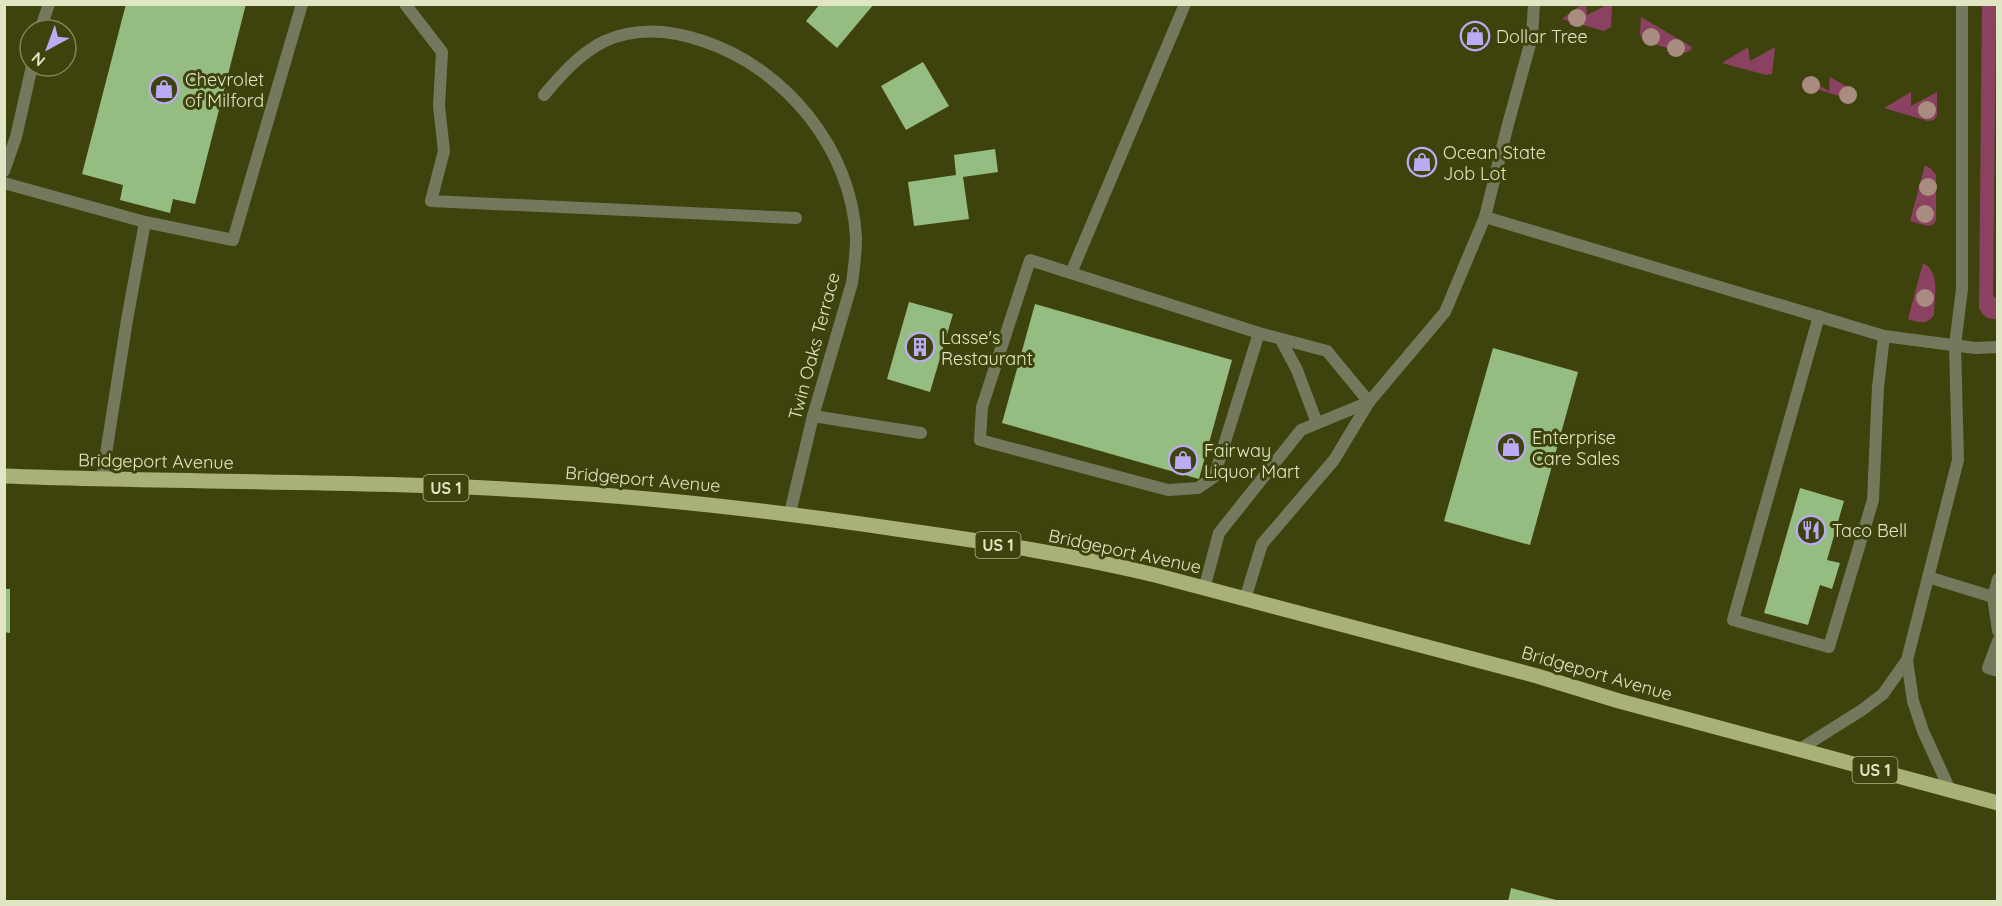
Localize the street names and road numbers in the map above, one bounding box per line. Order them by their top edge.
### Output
street label: Twin Oaks Terrace [783,270,845,422]
street label: Bridgeport Avenue [78,448,234,474]
street label: Bridgeport Avenue [564,461,722,497]
road number: US 1 [424,475,468,501]
street label: Bridgeport Avenue [1046,524,1204,578]
road number: US 1 [976,532,1020,558]
street label: Bridgeport Avenue [1519,640,1675,706]
road number: US 1 [1852,757,1898,783]

